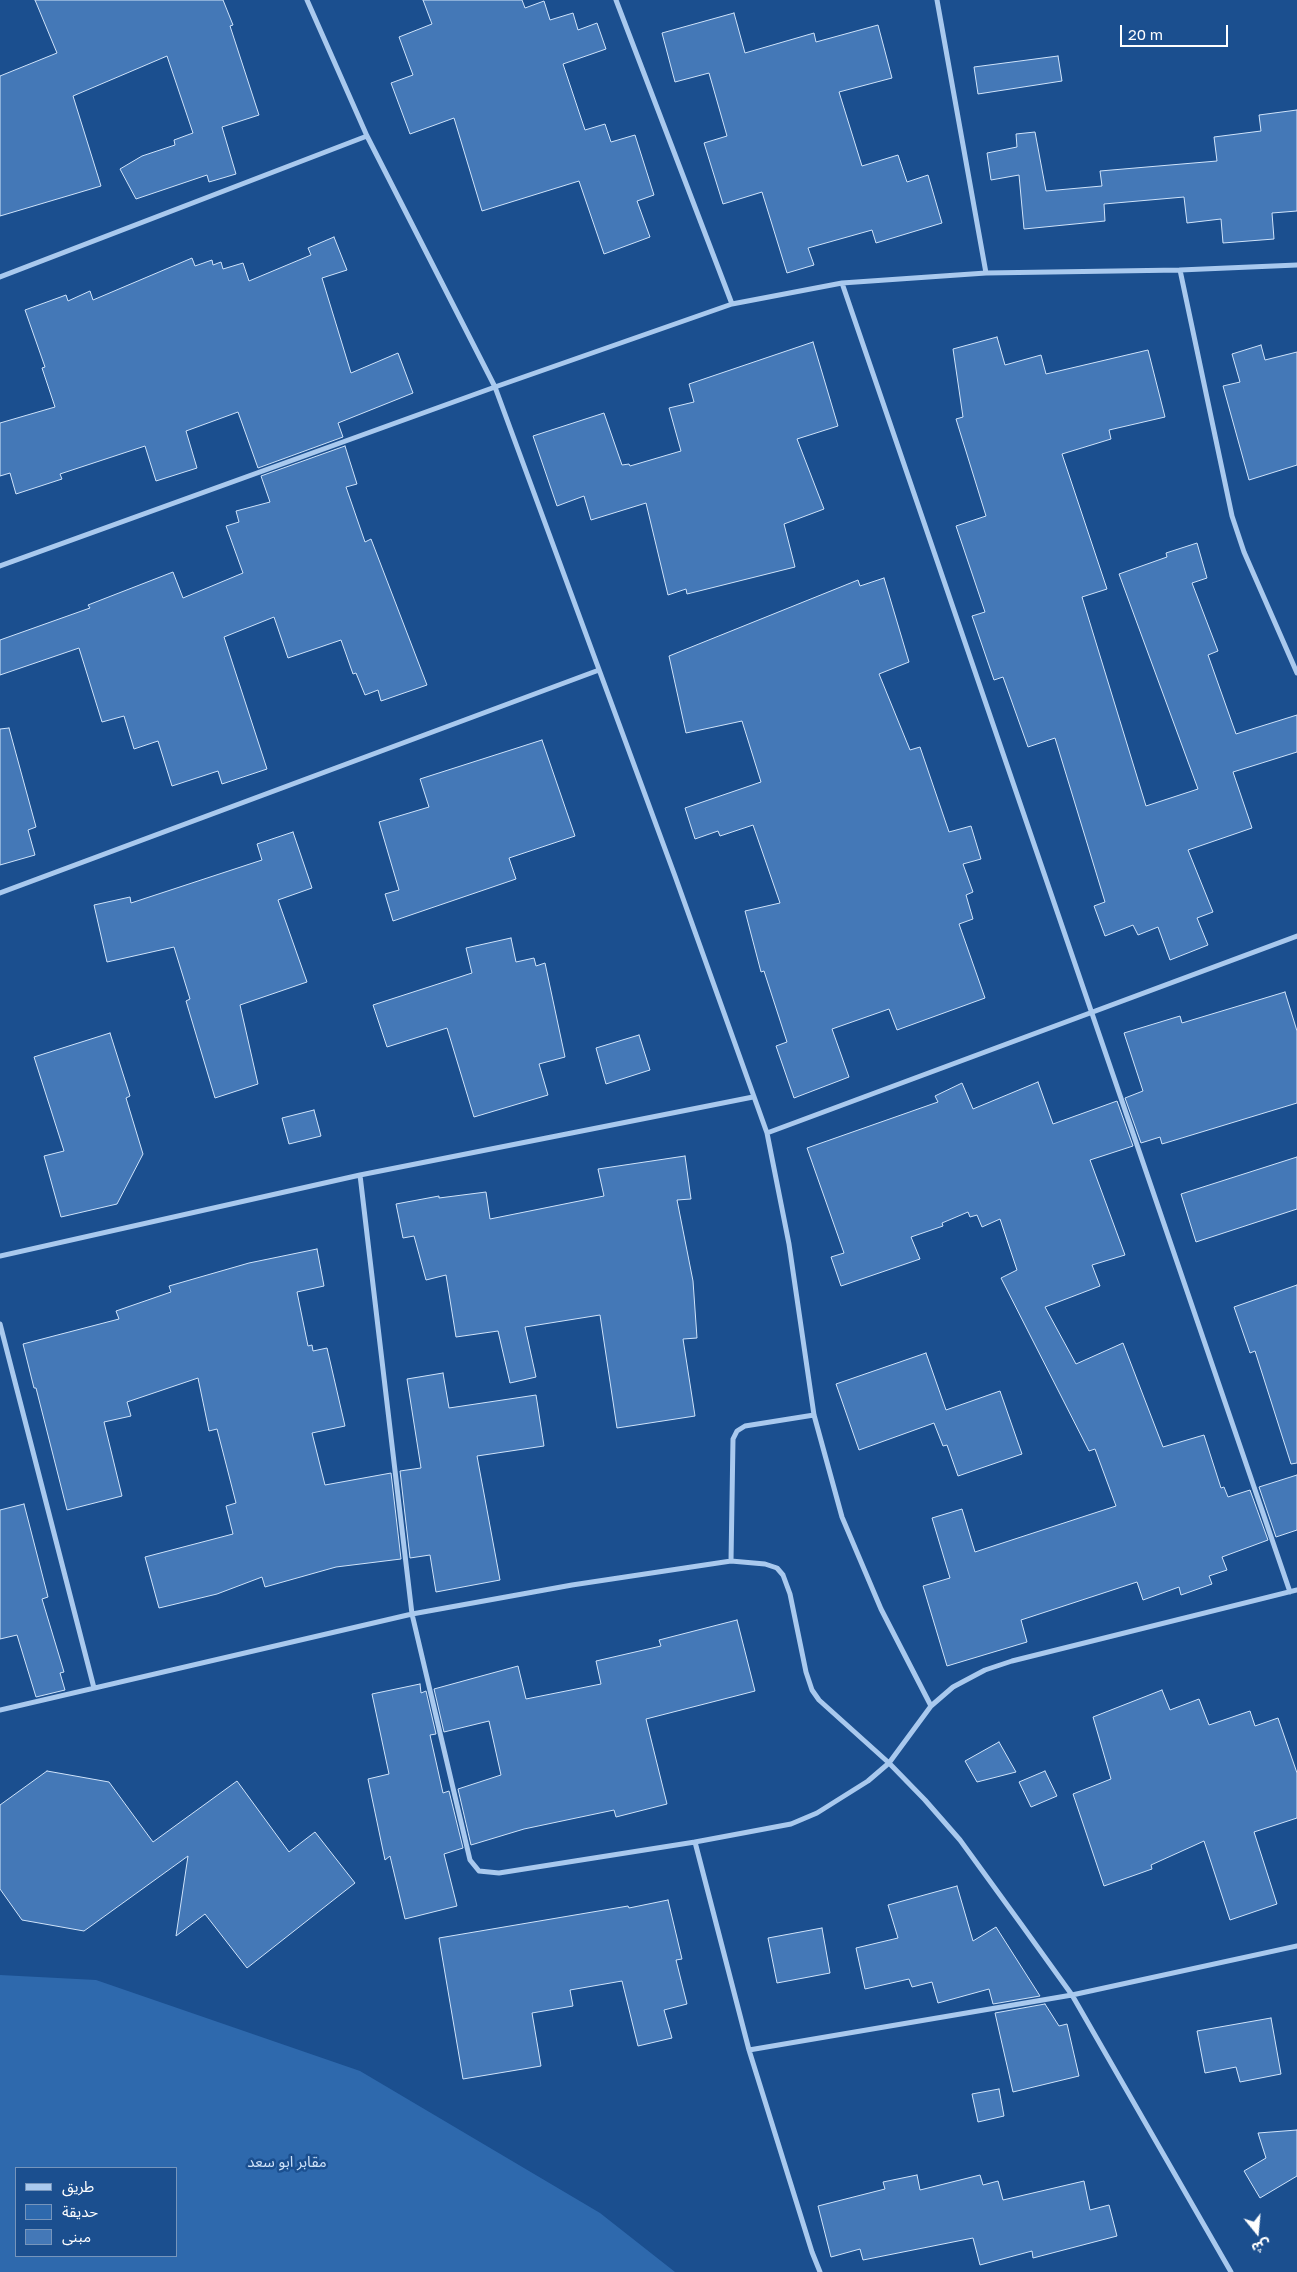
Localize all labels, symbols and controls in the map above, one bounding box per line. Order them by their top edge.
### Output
scale bar [1122,15,1230,47]
text: 20 m [1128,25,1163,43]
park label: مقابر ابو سعد [247,2153,327,2171]
legend [15,2167,178,2257]
text: طريق [62,2177,94,2195]
text: حديقة [62,2202,98,2220]
north arrow [1232,2207,1282,2257]
text: مبنى [62,2227,91,2245]
text: ش [1250,2236,1273,2258]

